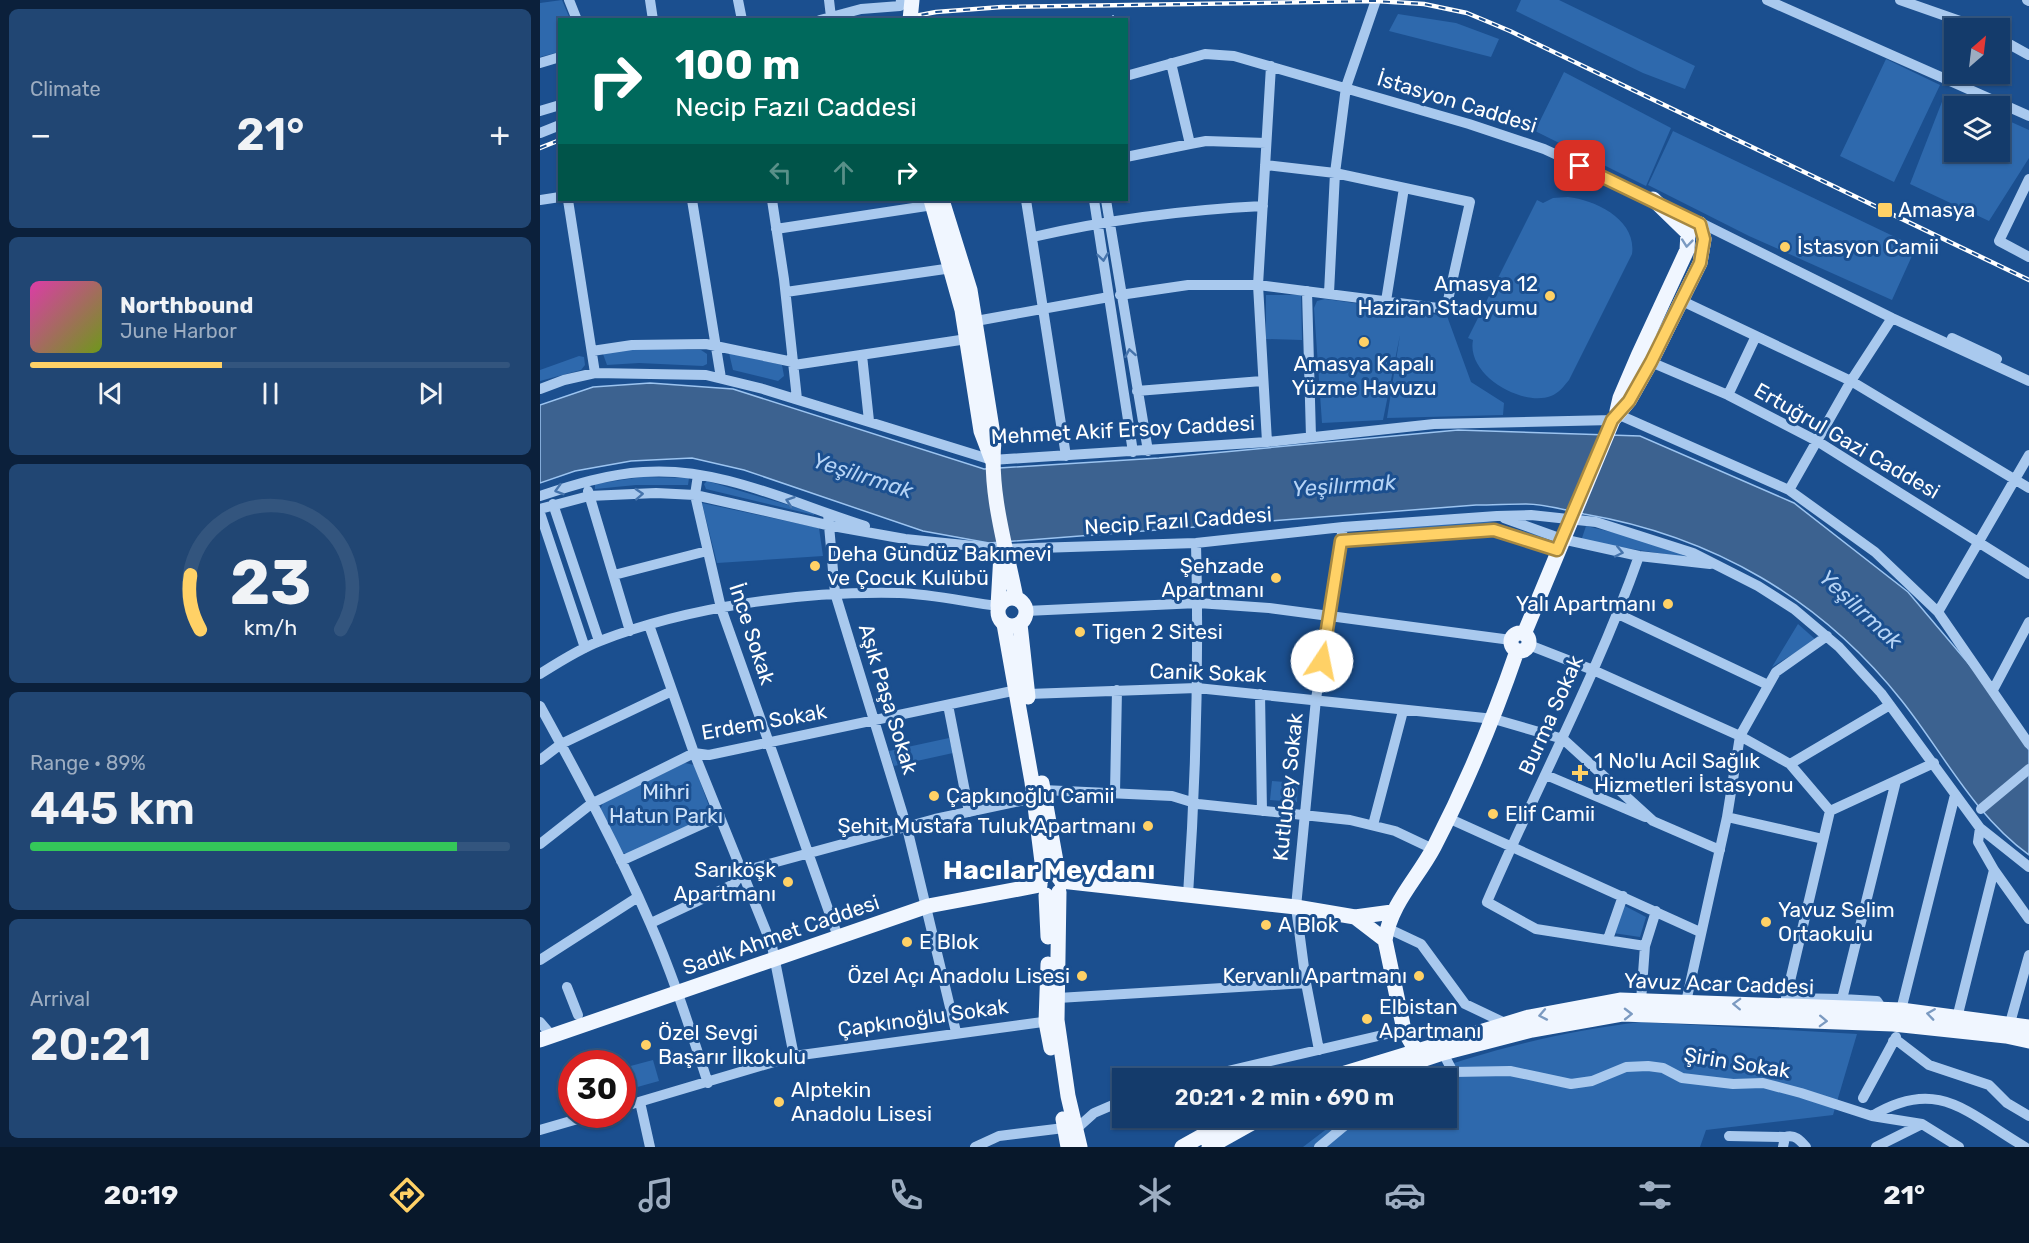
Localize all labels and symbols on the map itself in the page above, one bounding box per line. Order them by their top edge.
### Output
north arrow [1944,18,2010,84]
street label: İstasyon Caddesi [1374,65,1540,138]
pin [1554,140,1605,191]
place label: Amasya [1898,197,1975,222]
marker: Amasya [1876,201,1894,219]
place label: İstasyon Camii [1797,234,1939,259]
one-way arrow [1681,238,1694,247]
marker: İstasyon Camii [1778,240,1792,254]
one-way arrow [1096,253,1108,262]
place label: Amasya 12 Haziran Stadyumu [1357,271,1538,320]
marker: Amasya 12 Haziran Stadyumu [1543,289,1557,303]
marker: Amasya Kapalı Yüzme Havuzu [1357,335,1371,349]
one-way arrow [1125,348,1137,357]
place label: Amasya Kapalı Yüzme Havuzu [1291,351,1437,400]
street label: Ertuğrul Gazi Caddesi [1750,377,1944,504]
street label: Mehmet Akif Ersoy Caddesi [990,410,1256,449]
water label: Yeşilırmak [809,447,917,505]
water label: Yeşilırmak [1291,468,1398,503]
one-way arrow [554,483,565,495]
one-way arrow [634,487,643,500]
one-way arrow [785,495,796,508]
street label: Necip Fazıl Caddesi [1083,501,1273,540]
place label: Deha Gündüz Bakımevi ve Çocuk Kulübü [827,541,1052,590]
one-way arrow [1614,544,1624,557]
place label: Şehzade Apartmanı [1162,553,1264,602]
marker: Deha Gündüz Bakımevi ve Çocuk Kulübü [808,559,822,573]
water label: Yeşilırmak [1813,564,1908,655]
marker: Şehzade Apartmanı [1269,571,1283,585]
street label: İnce Sokak [724,580,781,688]
place label: Yalı Apartmanı [1516,591,1656,616]
marker: Yalı Apartmanı [1661,597,1675,611]
place label: Tigen 2 Sitesi [1092,619,1223,644]
street label: Aşık Paşa Sokak [854,621,923,777]
marker: Tigen 2 Sitesi [1073,625,1087,639]
position arrow [1290,629,1354,693]
street label: Burma Sokak [1513,651,1588,778]
street label: Canik Sokak [1149,658,1267,687]
street label: Erdem Sokak [699,698,829,745]
street label: Kutlubey Sokak [1267,711,1308,862]
place label: 1 No'lu Acil Sağlık Hizmetleri İstasyonu [1594,748,1794,797]
marker: 1 No'lu Acil Sağlık Hizmetleri İstasyonu [1571,764,1589,782]
park label: Mihri Hatun Parkı [609,779,723,828]
place label: Çapkınoğlu Camii [946,783,1115,808]
marker: Çapkınoğlu Camii [927,789,941,803]
place label: Elif Camii [1505,801,1595,826]
marker: Elif Camii [1486,807,1500,821]
place label: Şehit Mustafa Tuluk Apartmanı [838,813,1136,838]
marker: Şehit Mustafa Tuluk Apartmanı [1141,819,1155,833]
district label: Hacılar Meydanı [943,854,1155,886]
place label: Sarıköşk Apartmanı [674,857,776,906]
marker: Sarıköşk Apartmanı [781,875,795,889]
street label: Sadık Ahmet Caddesi [679,889,882,980]
place label: Yavuz Selim Ortaokulu [1778,897,1895,946]
place label: A Blok [1278,912,1339,937]
marker: Yavuz Selim Ortaokulu [1759,915,1773,929]
marker: A Blok [1259,918,1273,932]
place label: E Blok [919,929,979,954]
marker: E Blok [900,935,914,949]
place label: Özel Açı Anadolu Lisesi [848,963,1070,988]
place label: Kervanlı Apartmanı [1223,963,1407,988]
street label: Yavuz Acar Caddesi [1623,968,1815,999]
marker: Özel Açı Anadolu Lisesi [1075,969,1089,983]
marker: Kervanlı Apartmanı [1412,969,1426,983]
street label: Çapkınoğlu Sokak [836,993,1010,1042]
place label: Elbistan Apartmanı [1379,994,1481,1043]
one-way arrow [1732,997,1741,1010]
one-way arrow [1538,1008,1548,1020]
one-way arrow [1624,1008,1633,1020]
one-way arrow [1927,1009,1936,1021]
marker: Elbistan Apartmanı [1360,1012,1374,1026]
one-way arrow [1819,1015,1828,1027]
place label: Özel Sevgi Başarır İlkokulu [658,1020,806,1069]
marker: Özel Sevgi Başarır İlkokulu [639,1038,653,1052]
street label: Şirin Sokak [1682,1042,1792,1083]
speed limit sign: 30 [558,1050,636,1128]
place label: Alptekin Anadolu Lisesi [791,1077,932,1126]
marker: Alptekin Anadolu Lisesi [772,1095,786,1109]

